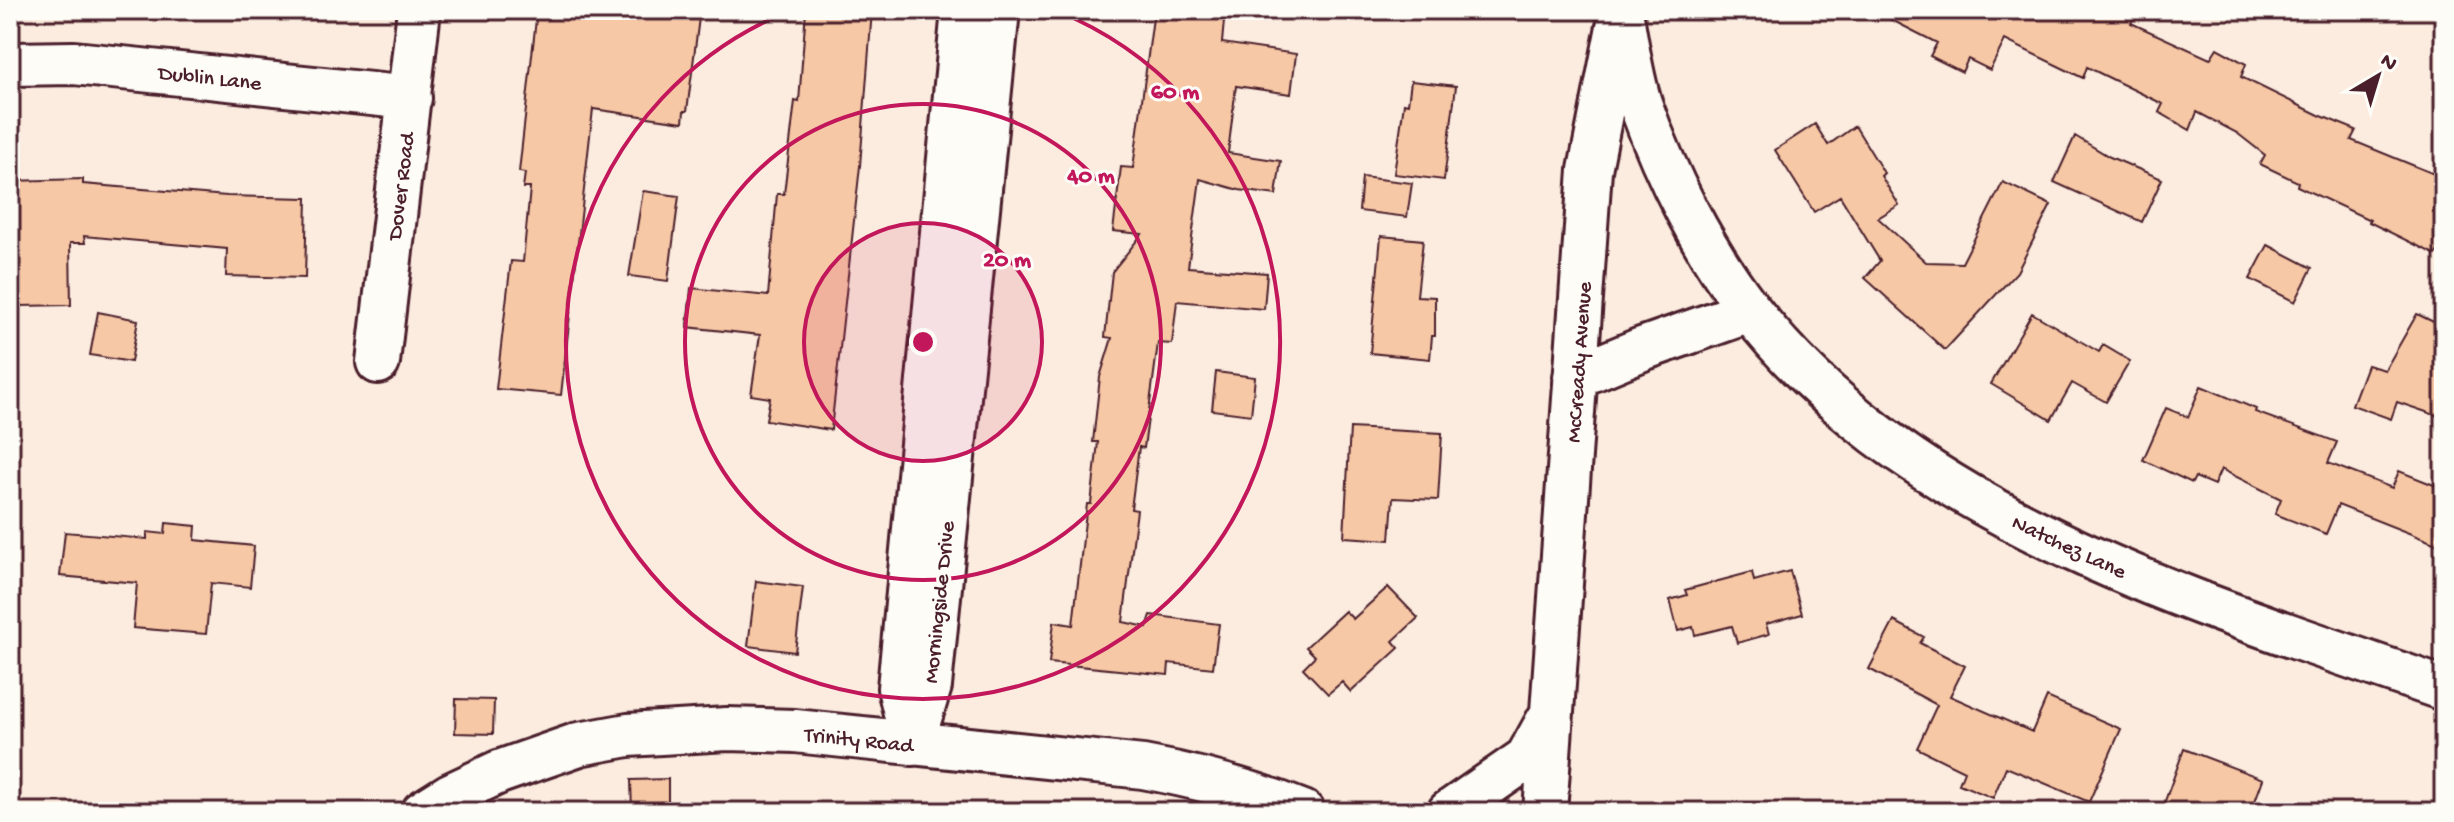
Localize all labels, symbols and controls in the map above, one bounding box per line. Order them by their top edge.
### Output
north arrow [2338,36,2418,116]
text: N [2374,49,2402,78]
street label: Dublin Lane [155,61,263,98]
text: 60 m [1151,79,1199,108]
street label: Dover Road [383,129,423,244]
text: 40 m [1066,163,1115,192]
text: 20 m [983,247,1031,276]
street label: McCready Avenue [1562,280,1600,444]
centre of rings [909,328,937,356]
street label: Natchez Lane [2007,511,2130,587]
street label: Morningside Drive [920,519,962,685]
street label: Trinity Road [801,723,916,761]

